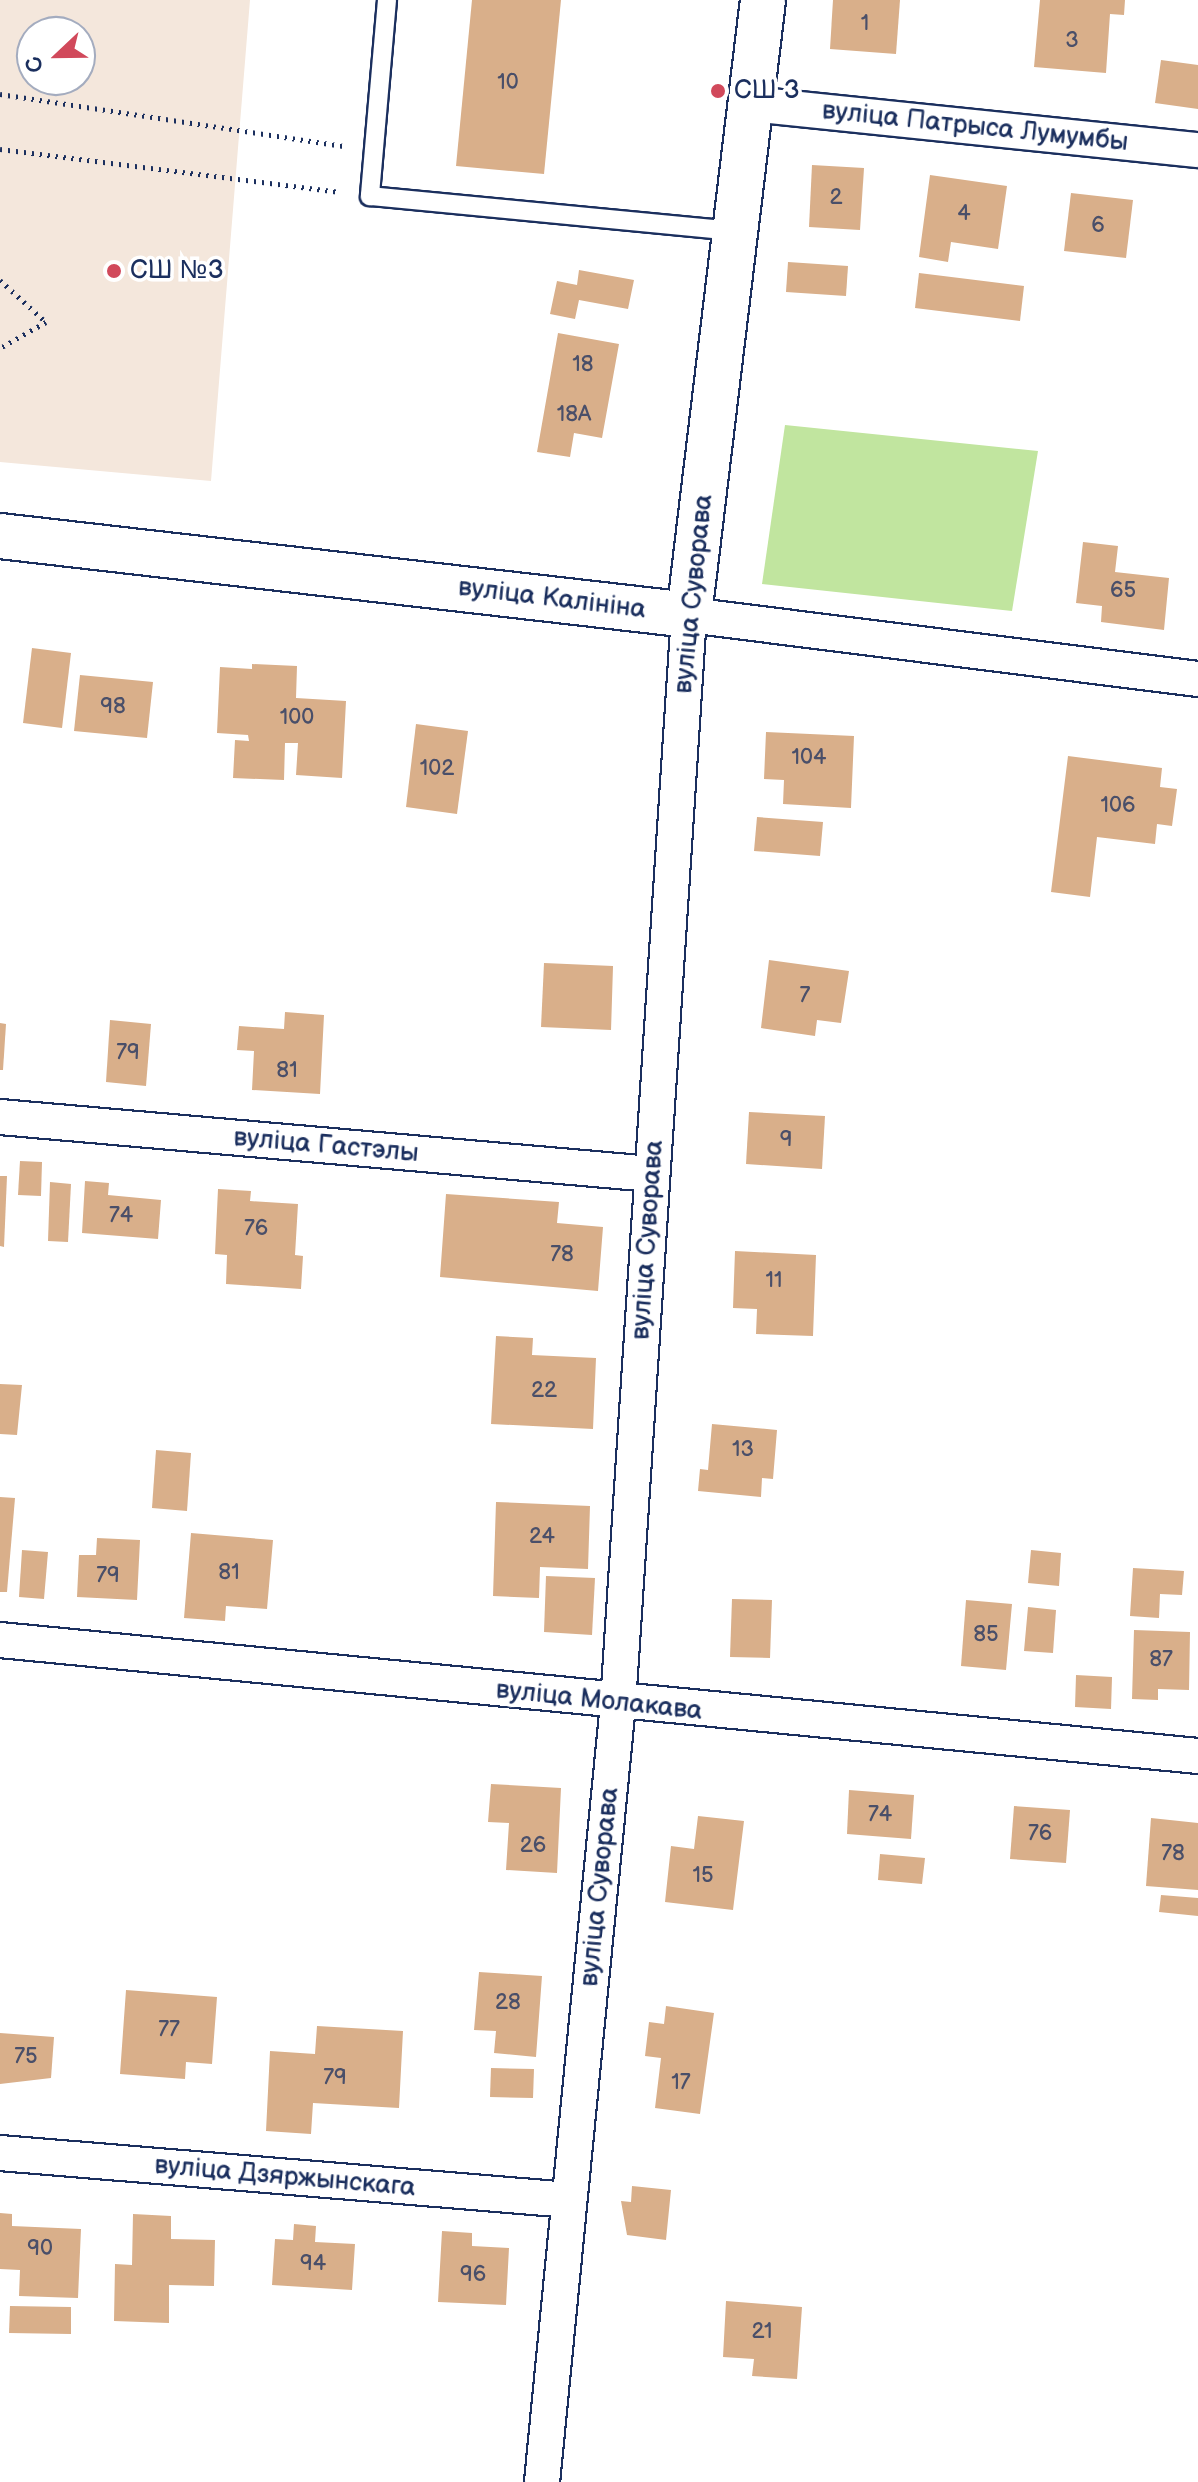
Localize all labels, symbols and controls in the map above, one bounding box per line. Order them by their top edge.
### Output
house number: 1 [861,11,869,37]
north arrow [16,16,96,96]
house number: 3 [1065,28,1079,54]
text: С [20,52,51,77]
house number: 10 [497,70,519,96]
place label: СШ 3 [734,75,800,107]
marker: СШ 3 [709,82,727,100]
street label: вуліца Патрыса Лумумбы [820,95,1130,159]
house number: 2 [830,185,842,211]
house number: 4 [957,201,971,227]
house number: 6 [1091,213,1105,239]
place label: СШ №3 [130,255,224,287]
marker: СШ №3 [105,262,123,280]
house number: 18 [572,352,594,378]
house number: 18А [557,402,591,428]
street label: вуліца Суворава [668,493,720,695]
street label: вуліца Калініна [456,572,648,626]
house number: 65 [1110,578,1136,604]
house number: 98 [100,694,126,720]
house number: 100 [280,705,314,731]
house number: 104 [792,745,826,771]
house number: 102 [420,756,454,782]
house number: 106 [1101,793,1135,819]
house number: 7 [800,983,810,1009]
house number: 79 [116,1040,140,1066]
house number: 81 [276,1058,298,1084]
street label: вуліца Гастэлы [232,1122,420,1170]
house number: 9 [780,1127,792,1153]
street label: вуліца Суворава [625,1139,671,1341]
house number: 74 [109,1203,133,1229]
house number: 76 [244,1216,268,1242]
house number: 78 [550,1242,574,1268]
house number: 11 [765,1268,783,1294]
house number: 22 [531,1378,557,1404]
house number: 13 [732,1437,754,1463]
house number: 24 [529,1524,555,1550]
house number: 81 [218,1560,240,1586]
house number: 79 [96,1563,120,1589]
house number: 85 [973,1622,999,1648]
house number: 87 [1149,1647,1173,1673]
street label: вуліца Молакава [494,1675,704,1727]
street label: вуліца Суворава [574,1786,626,1988]
house number: 74 [868,1802,892,1828]
house number: 76 [1028,1821,1052,1847]
house number: 26 [520,1833,546,1859]
house number: 78 [1161,1841,1185,1867]
house number: 15 [692,1863,714,1889]
house number: 28 [495,1990,521,2016]
house number: 77 [158,2017,180,2043]
house number: 75 [14,2044,38,2070]
house number: 79 [323,2065,347,2091]
house number: 17 [671,2070,691,2096]
street label: вуліца Дзяржынскага [153,2150,417,2204]
house number: 90 [27,2236,53,2262]
house number: 94 [300,2251,326,2277]
house number: 96 [460,2262,486,2288]
house number: 21 [751,2319,773,2345]

